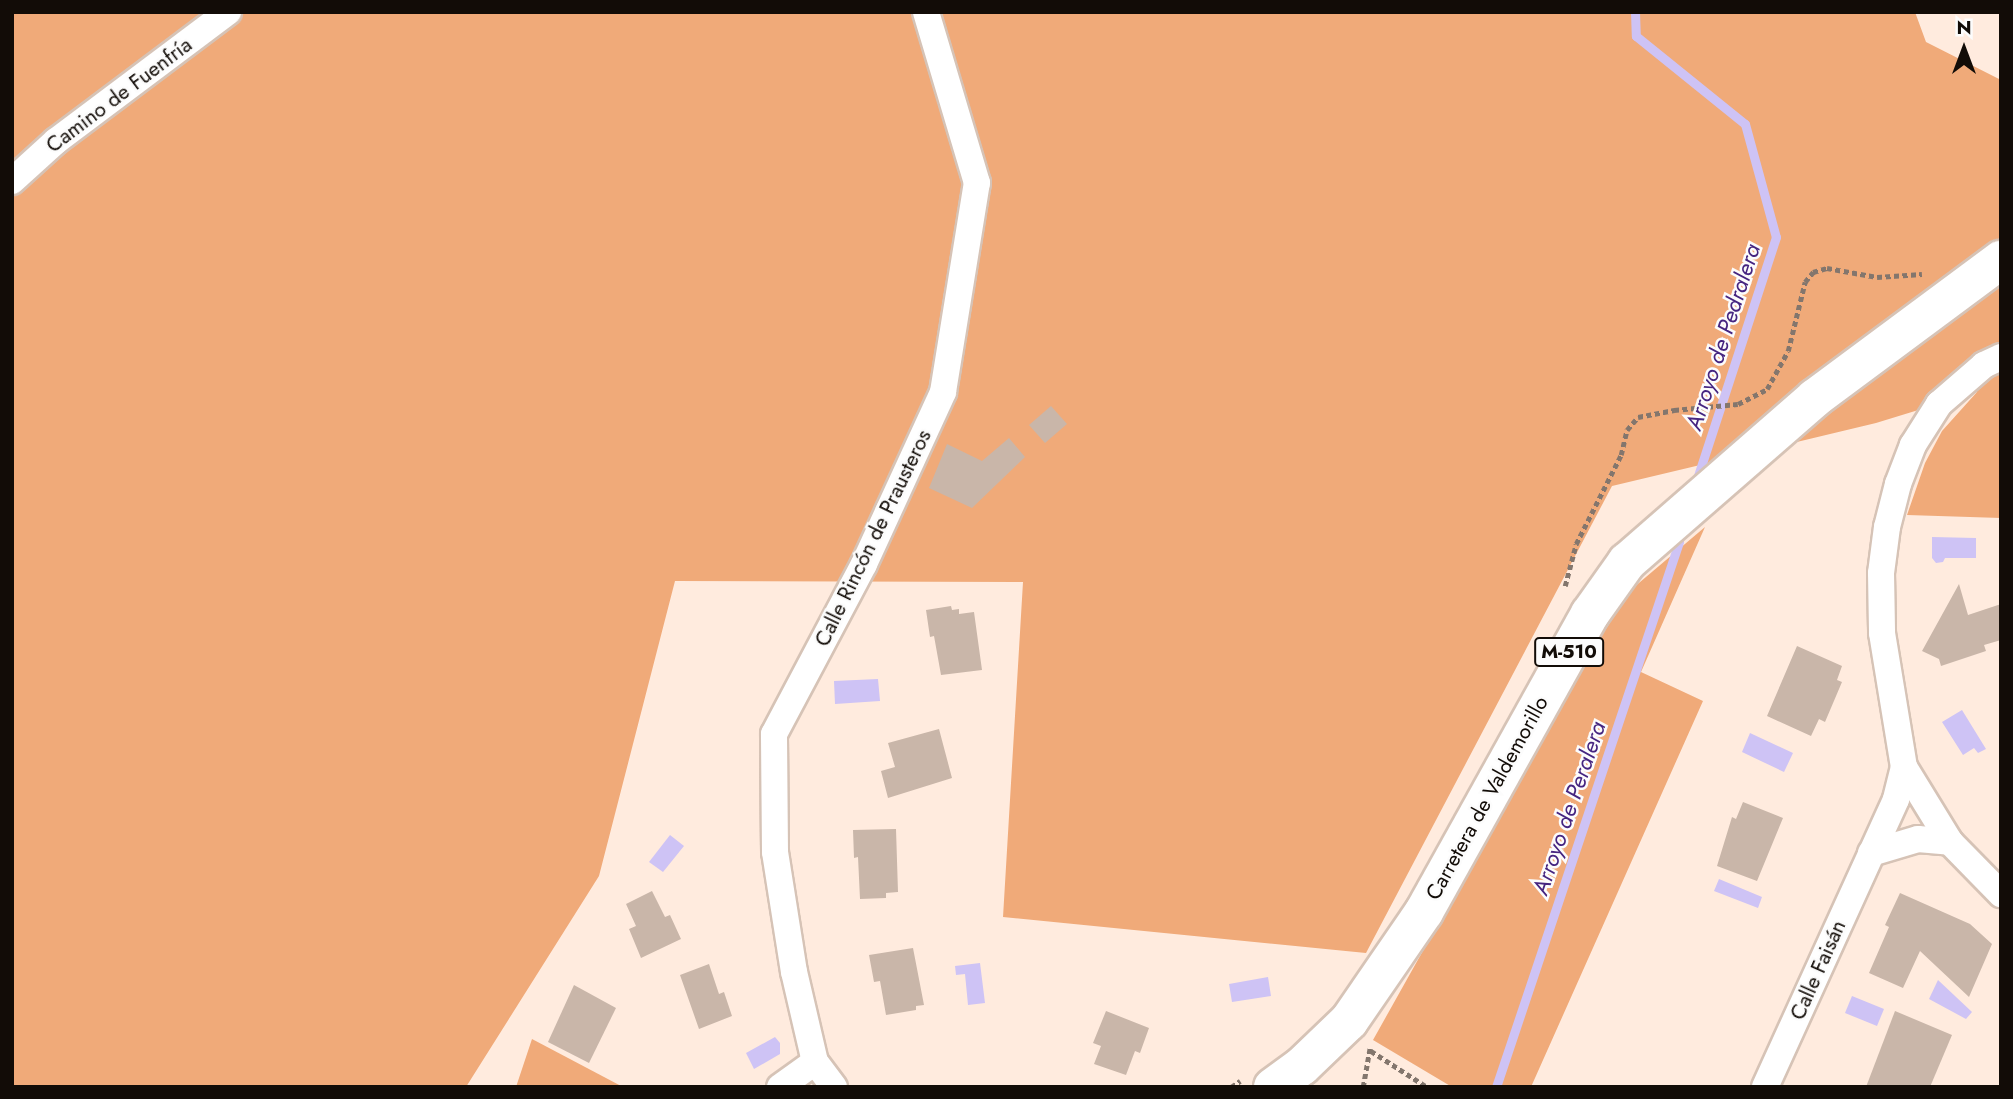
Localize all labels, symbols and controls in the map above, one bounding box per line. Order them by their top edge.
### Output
north arrow [1929,14,1999,84]
text: N [1956,14,1972,41]
street label: Camino de Fuenfría [41,32,197,158]
water label: Arroyo de Pedralera [1680,240,1766,434]
street label: Calle Rincón de Prausteros [810,426,936,650]
road number: M-510 [1534,636,1604,667]
street label: Carretera de Valdemorillo [1420,692,1554,904]
water label: Arroyo de Peralera [1526,718,1612,898]
street label: Calle Faisán [1785,916,1851,1024]

